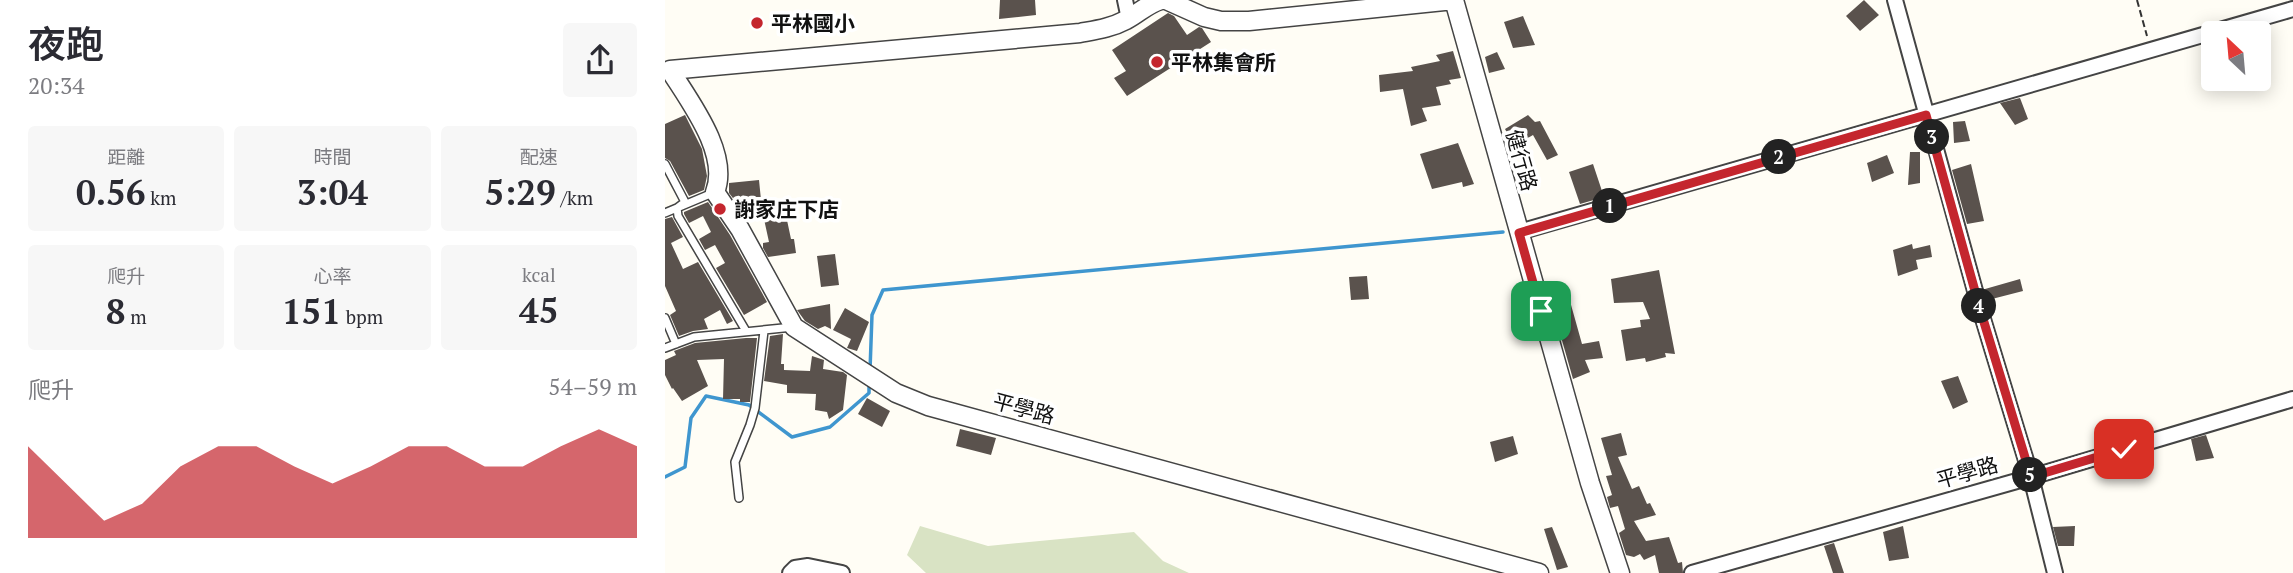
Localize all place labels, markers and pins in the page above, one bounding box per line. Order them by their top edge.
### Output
place label: 平林國小 [771,9,855,37]
marker: 平林國小 [749,15,765,31]
place label: 平林集會所 [1171,48,1276,76]
marker: 平林集會所 [1149,54,1165,70]
pin: 3 [1915,120,1949,154]
pin: 2 [1761,140,1797,174]
pin: 1 [1593,188,1627,224]
place label: 謝家庄下店 [734,195,839,223]
marker: 謝家庄下店 [712,201,728,217]
pin [1511,281,1571,341]
pin: 4 [1961,288,1997,324]
pin [2094,419,2154,479]
pin: 5 [2013,458,2047,492]

